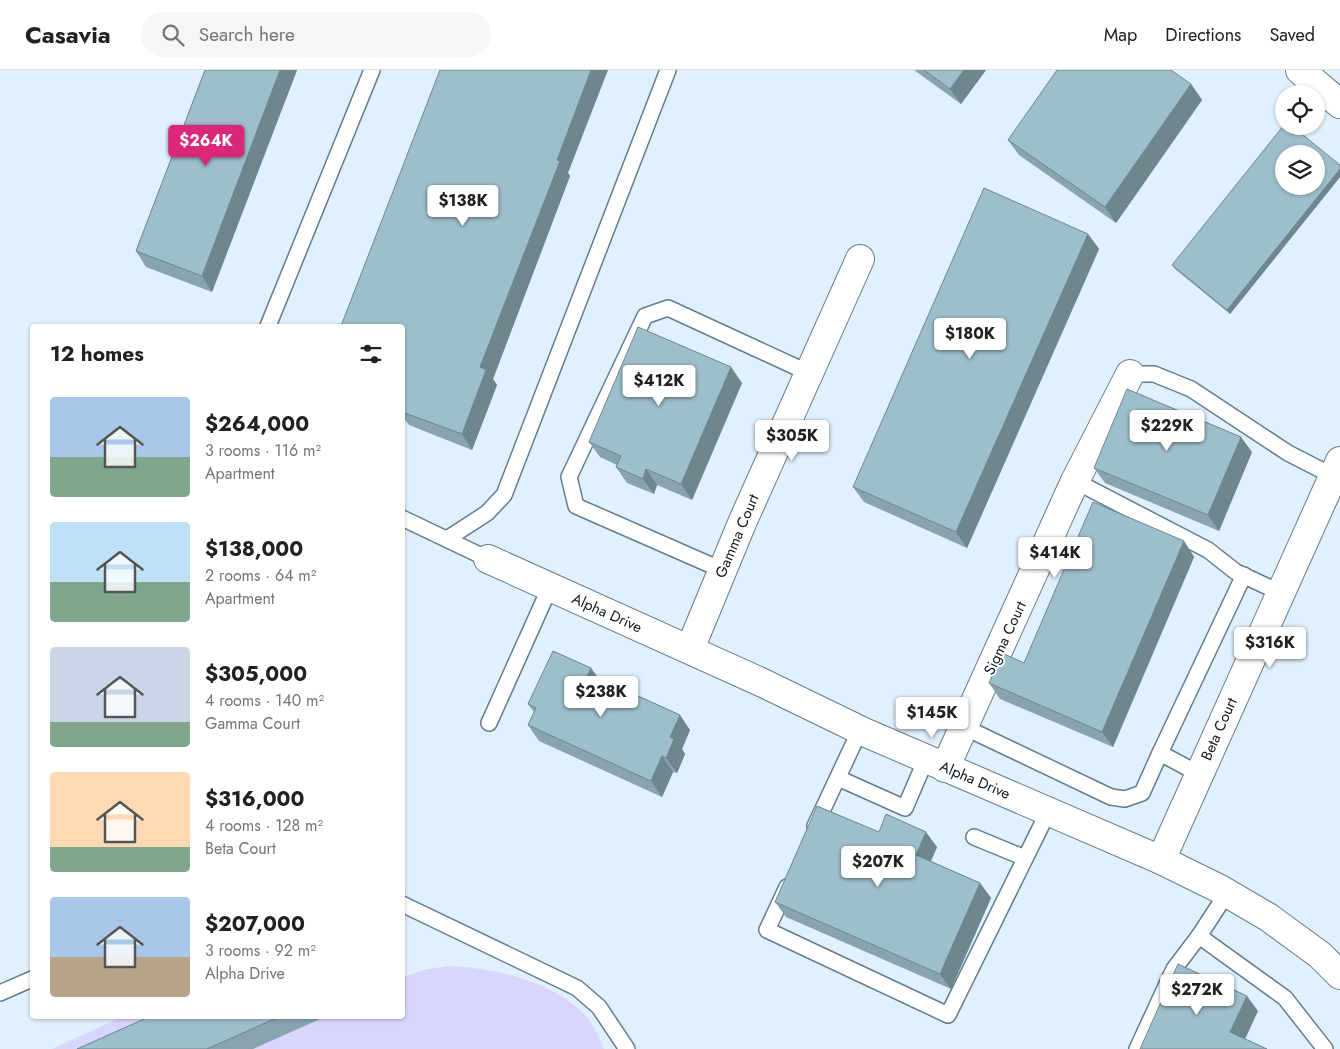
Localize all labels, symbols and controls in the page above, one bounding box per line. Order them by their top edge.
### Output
search box [141,12,491,57]
text: Casavia [25,17,111,52]
icon: search [159,21,187,49]
text: Search here [199,21,295,48]
text: Map [1104,22,1137,48]
text: Directions [1165,22,1241,48]
text: Saved [1269,22,1315,48]
map controls [1275,85,1325,195]
button: locate [1275,85,1325,135]
pin: $264K [171,124,241,167]
text: $264K [179,129,233,152]
button: layers [1275,145,1325,195]
pin: $138K [428,184,498,227]
text: $138K [438,189,488,212]
pin: $180K [935,318,1005,360]
text: $180K [945,322,995,345]
text: 12 homes [50,339,144,369]
icon: filters [357,340,385,368]
pin: $412K [624,364,694,407]
text: $412K [634,369,684,392]
text: $264,000 [205,409,309,439]
pin: $229K [1132,410,1202,452]
text: $229K [1141,414,1193,437]
icon: home [90,417,150,477]
pin: $305K [757,420,827,462]
text: $305K [766,424,818,447]
text: 3 rooms · 116 m² [205,439,321,462]
text: Apartment [205,462,275,485]
street label: Gamma Court [709,490,765,581]
text: $138,000 [205,534,303,564]
pin: $414K [1020,536,1090,579]
text: $414K [1029,541,1081,564]
icon: home [90,542,150,602]
text: 2 rooms · 64 m² [205,564,316,587]
text: Apartment [205,587,275,610]
street label: Alpha Drive [568,588,646,638]
street label: Sigma Court [978,597,1032,679]
pin: $316K [1235,626,1305,669]
text: $316K [1245,631,1295,654]
text: $305,000 [205,659,307,689]
icon: home [90,667,150,727]
pin: $238K [566,676,636,718]
text: $238K [575,680,627,703]
text: 4 rooms · 140 m² [205,689,324,712]
street label: Beta Court [1195,694,1243,764]
pin: $145K [897,696,967,739]
text: $145K [907,701,957,724]
text: Gamma Court [205,712,300,735]
street label: Alpha Drive [936,755,1014,805]
text: $316,000 [205,784,304,814]
icon: home [90,792,150,852]
text: 4 rooms · 128 m² [205,814,323,837]
text: Beta Court [205,837,276,860]
pin: $207K [843,846,913,888]
text: $207K [852,850,904,873]
text: $207,000 [205,909,305,939]
icon: home [90,917,150,977]
text: 3 rooms · 92 m² [205,939,316,962]
text: Alpha Drive [205,962,285,985]
pin: $272K [1162,974,1232,1016]
text: $272K [1171,978,1223,1001]

